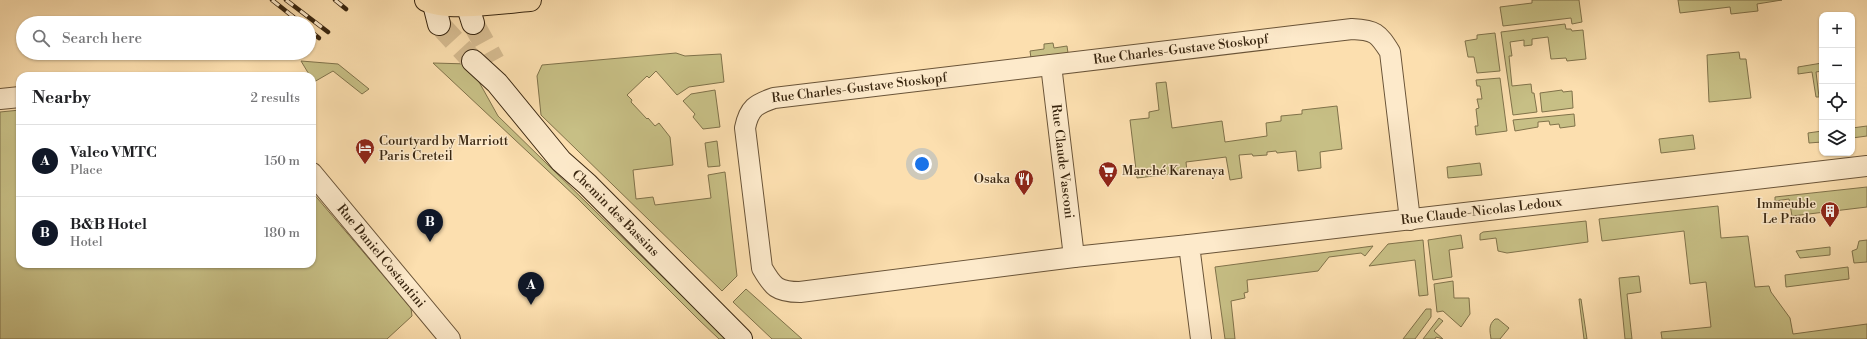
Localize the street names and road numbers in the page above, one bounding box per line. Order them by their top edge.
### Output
street label: Rue Charles-Gustave Stoskopf [1092,31,1271,68]
street label: Rue Charles-Gustave Stoskopf [771,69,949,106]
street label: Rue Claude Vasconi [1048,103,1077,220]
street label: Chemin des Bassins [569,166,663,260]
street label: Rue Claude-Nicolas Ledoux [1400,194,1563,228]
street label: Rue Daniel Costantini [333,201,429,311]

